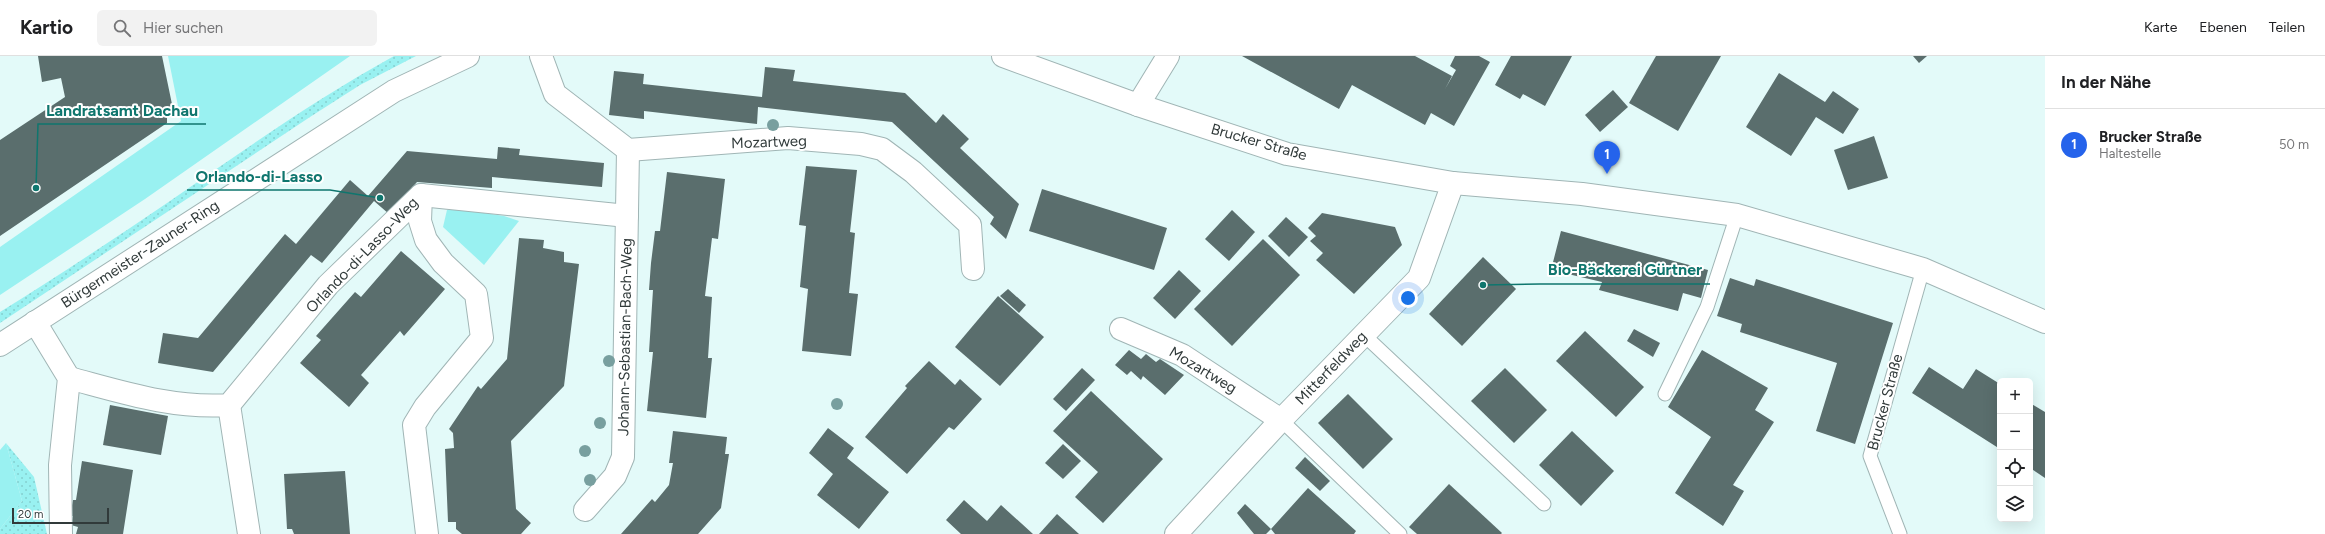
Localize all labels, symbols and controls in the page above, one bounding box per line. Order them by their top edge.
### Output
search box [97,10,377,46]
text: Kartio [20,16,73,39]
icon: search [111,17,133,39]
text: Hier suchen [143,19,223,37]
text: Karte [2144,19,2177,36]
text: Ebenen [2199,19,2247,36]
text: Teilen [2269,19,2305,36]
text: In der Nähe [2061,72,2151,92]
callout: Landratsamt Dachau [38,96,206,124]
text: Landratsamt Dachau [46,101,198,120]
street label: Brucker Straße [1209,120,1309,164]
text: Brucker Straße [2099,128,2202,146]
street label: Mozartweg [731,132,807,152]
text: 1 [2071,137,2077,152]
text: 50 m [2279,137,2309,152]
pin: 1 [1594,141,1620,174]
text: Haltestelle [2099,146,2161,161]
callout: Orlando-di-Lasso [187,162,330,190]
text: Orlando-di-Lasso [195,167,323,186]
street label: Orlando-di-Lasso-Weg [302,194,422,316]
street label: Bürgermeister-Zauner-Ring [58,196,222,312]
street label: Johann-Sebastian-Bach-Weg [614,238,636,436]
callout: Bio-Bäckerei Gürtner [1540,256,1710,284]
text: Bio-Bäckerei Gürtner [1548,260,1702,279]
your location [1398,288,1418,308]
street label: Mitterfeldweg [1291,328,1371,408]
street label: Mozartweg [1166,343,1240,397]
street label: Brucker Straße [1863,352,1907,452]
map controls [1997,378,2033,522]
button: + [1997,378,2033,414]
button: − [1997,414,2033,450]
button: locate [1997,450,2033,486]
button: layers [1997,486,2033,522]
scale bar [12,506,109,525]
text: 20 m [18,508,43,521]

